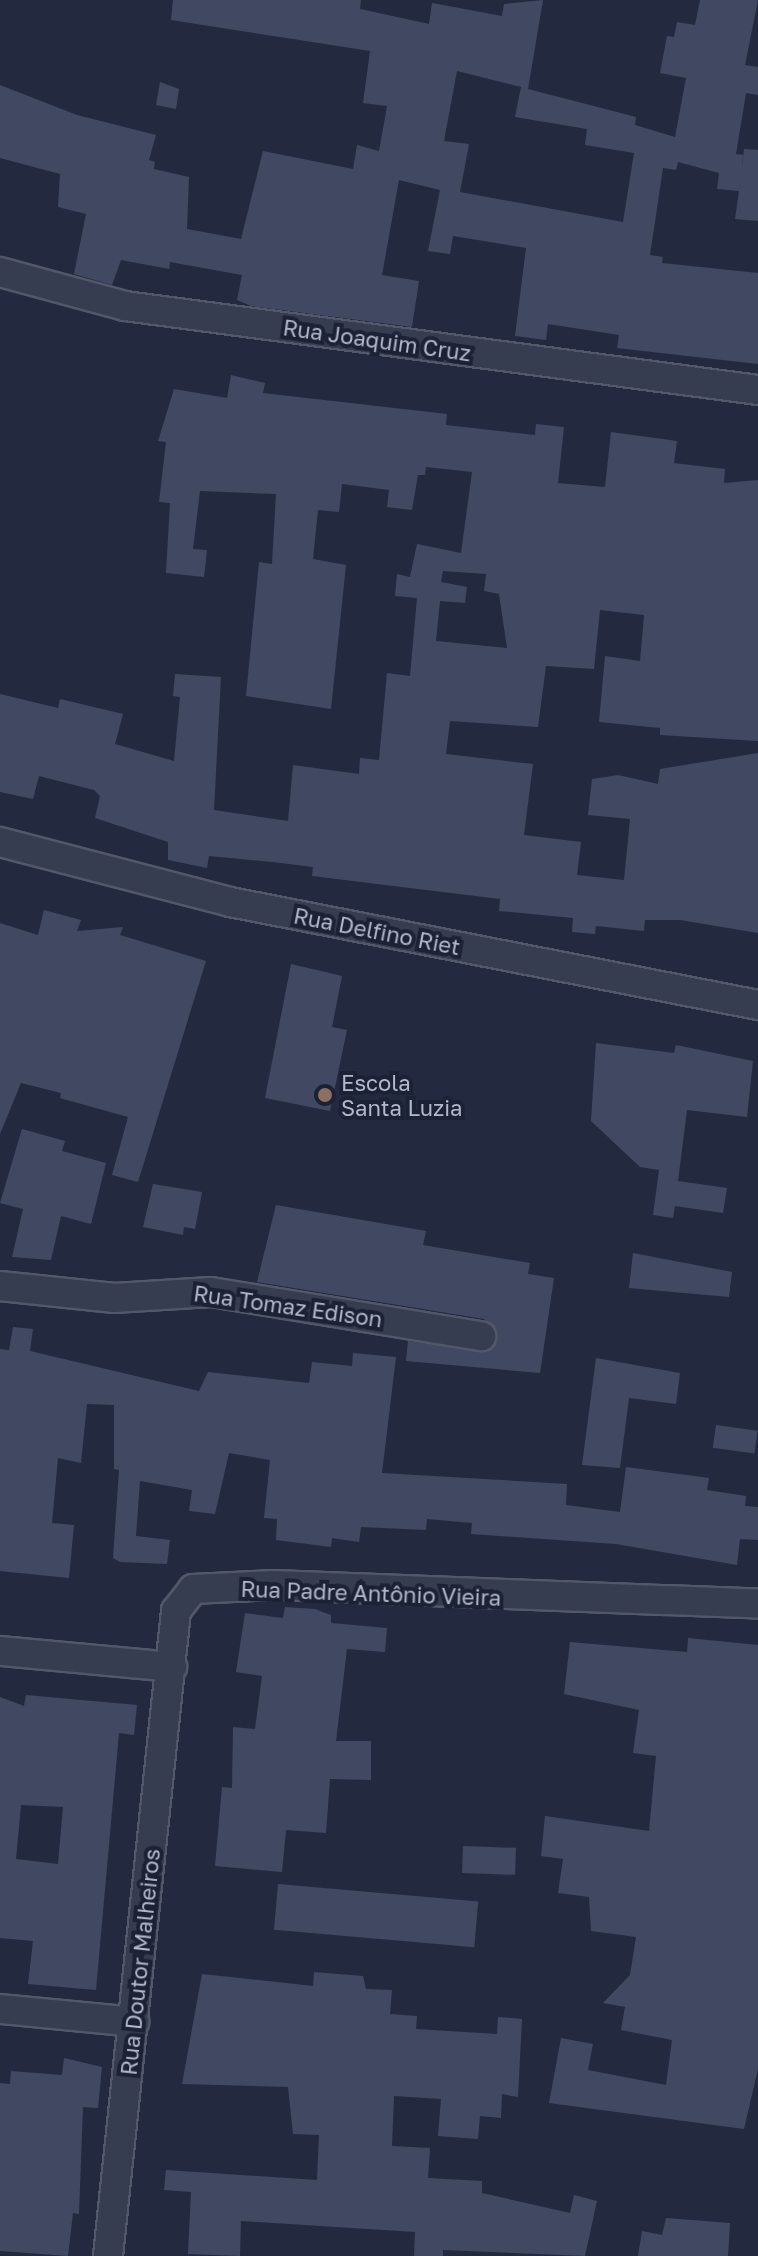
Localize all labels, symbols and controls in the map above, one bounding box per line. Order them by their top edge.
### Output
street label: Rua Joaquim Cruz [281,314,473,366]
street label: Rua Delfino Riet [291,902,463,960]
place label: Escola Santa Luzia [341,1069,463,1120]
marker: Escola Santa Luzia [316,1086,334,1104]
street label: Rua Tomaz Edison [192,1280,384,1332]
street label: Rua Padre Antônio Vieira [240,1575,502,1611]
street label: Rua Doutor Malheiros [115,1847,165,2077]

